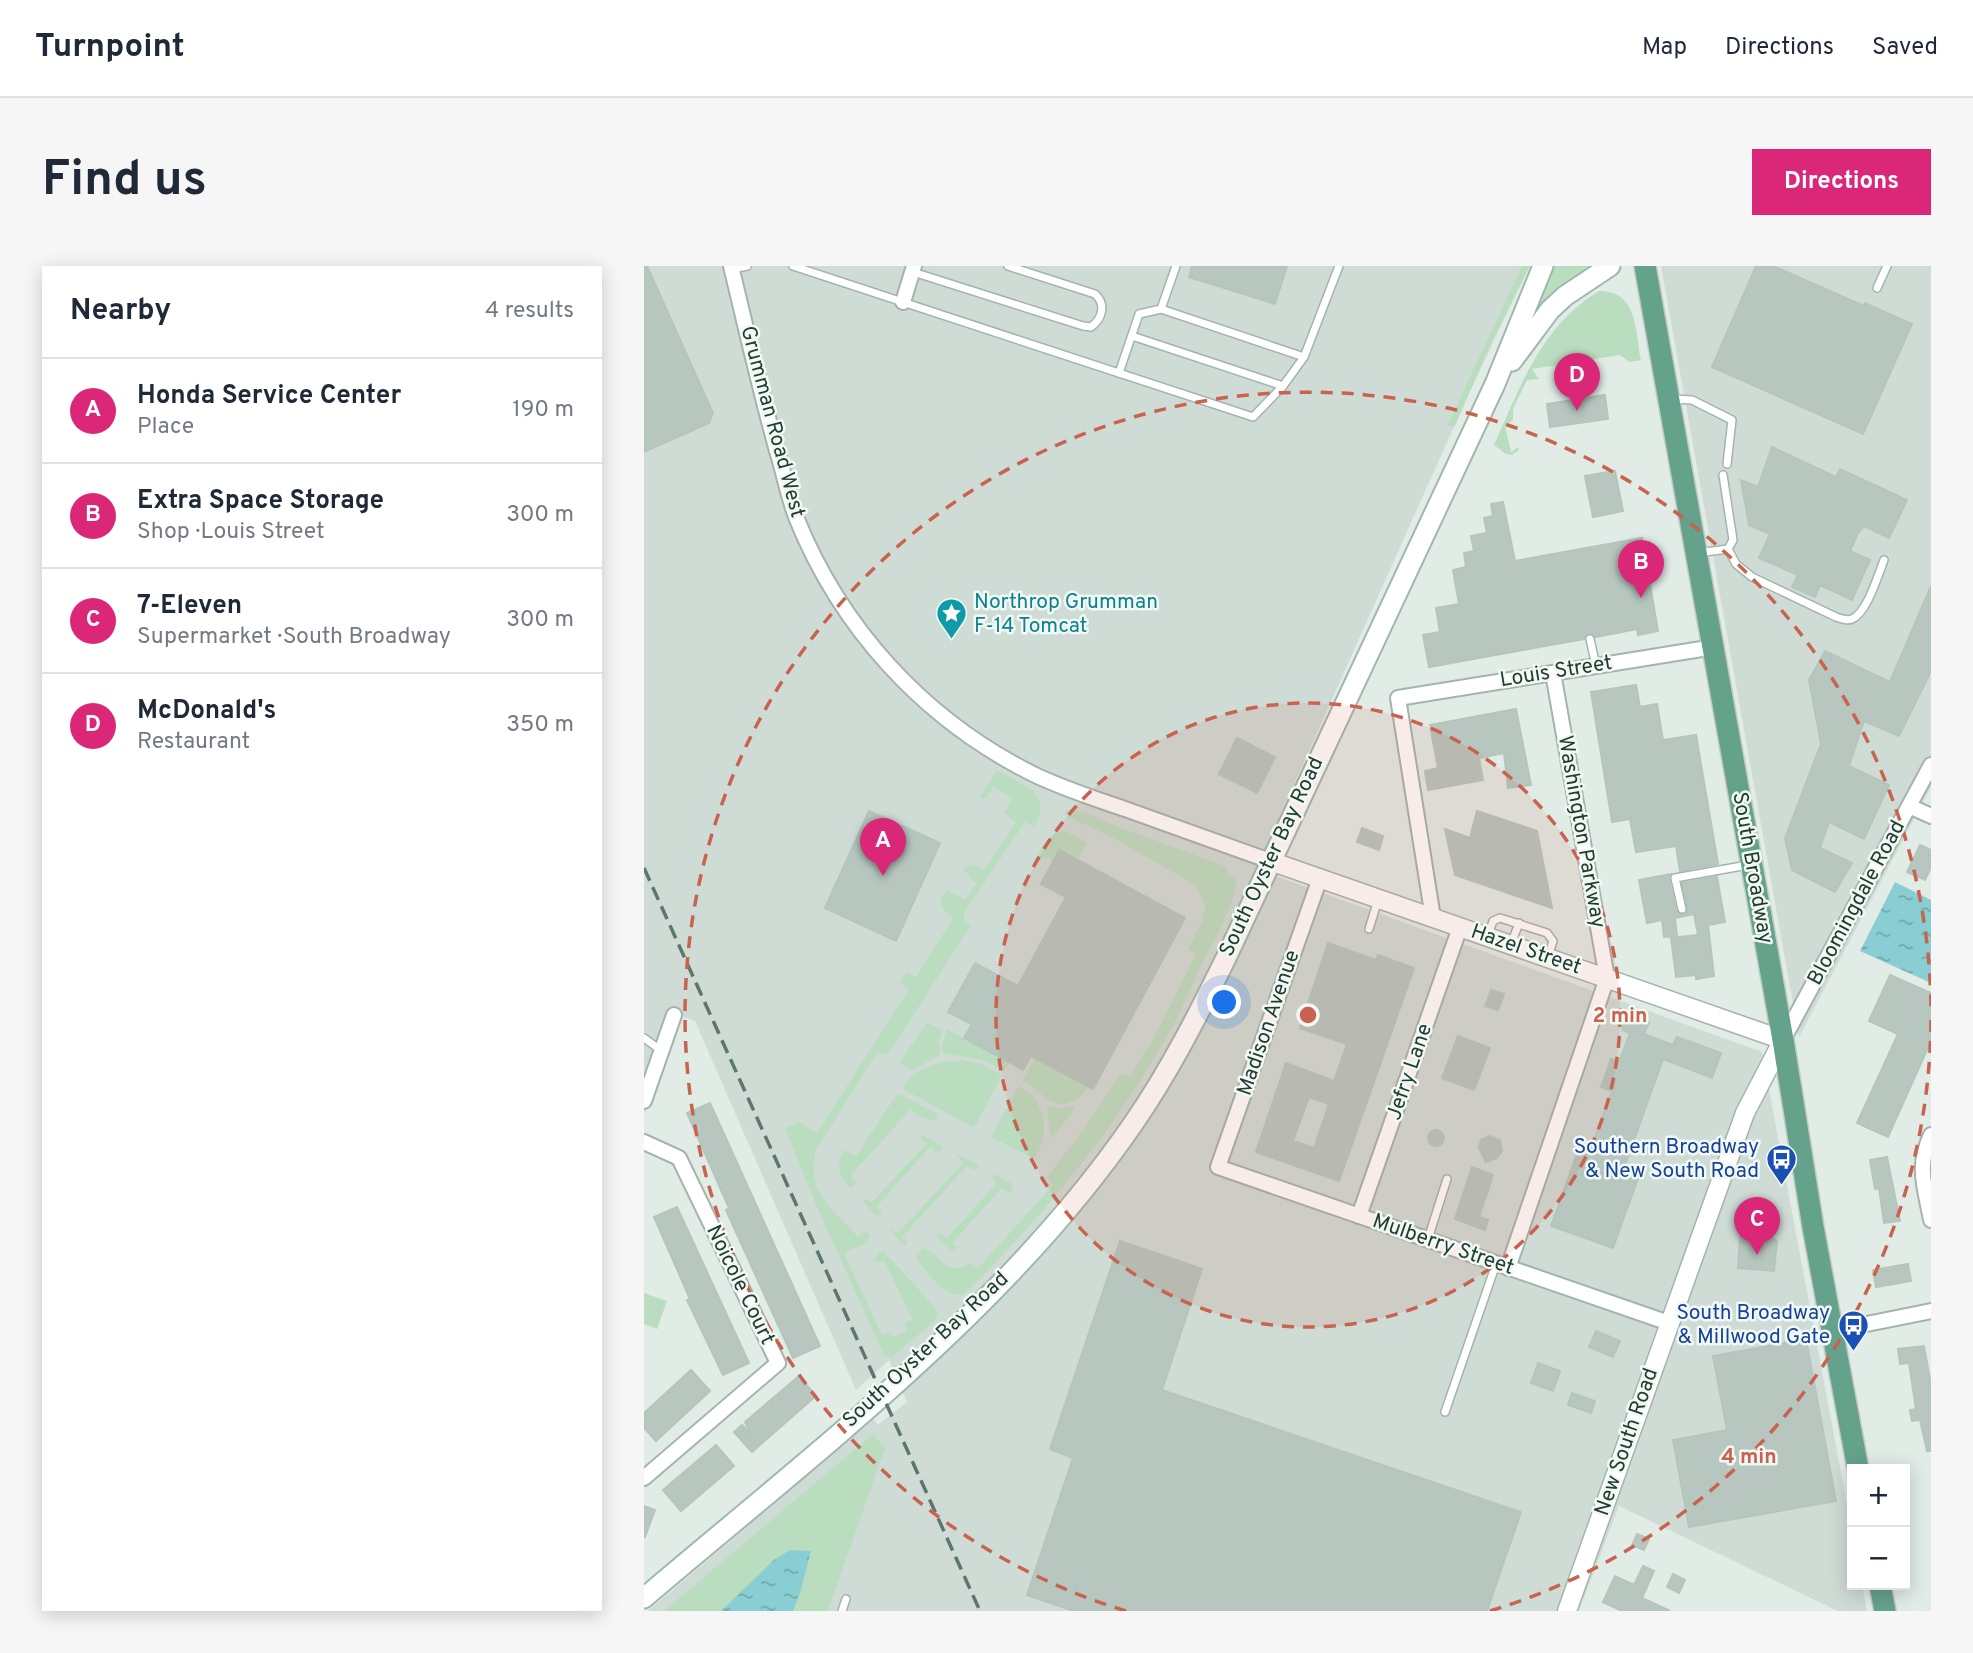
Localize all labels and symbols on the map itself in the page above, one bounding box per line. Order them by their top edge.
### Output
street label: Grumman Road West [733,323,811,521]
pin: D [1554,353,1600,411]
pin: B [1618,540,1664,598]
place label: Northrop Grumman F-14 Tomcat [974,589,1158,640]
place icon: Northrop Grumman F-14 Tomcat [934,597,968,641]
street label: Louis Street [1498,650,1614,694]
street label: Washington Parkway [1551,734,1611,930]
street label: South Oyster Bay Road [1214,753,1330,961]
street label: South Broadway [1725,790,1779,946]
street label: Bloomingdale Road [1802,816,1912,990]
pin: A [860,818,906,876]
street label: Hazel Street [1467,919,1585,981]
street label: Madison Avenue [1231,947,1307,1099]
your location [1207,985,1241,1019]
centre of rings [1296,1003,1320,1027]
text: 2 min [1593,1003,1647,1030]
street label: Jefry Lane [1381,1020,1439,1124]
place label: Southern Broadway & New South Road [1574,1134,1759,1185]
bus stop icon: Southern Broadway & New South Road [1765,1142,1799,1186]
pin: C [1734,1197,1780,1255]
street label: Mulberry Street [1369,1208,1517,1282]
street label: Noicole Court [699,1221,781,1349]
street label: South Oyster Bay Road [837,1266,1015,1434]
place label: South Broadway & Millwood Gate [1676,1300,1830,1351]
bus stop icon: South Broadway & Millwood Gate [1836,1308,1870,1352]
street label: New South Road [1589,1365,1665,1519]
text: 4 min [1721,1444,1777,1471]

